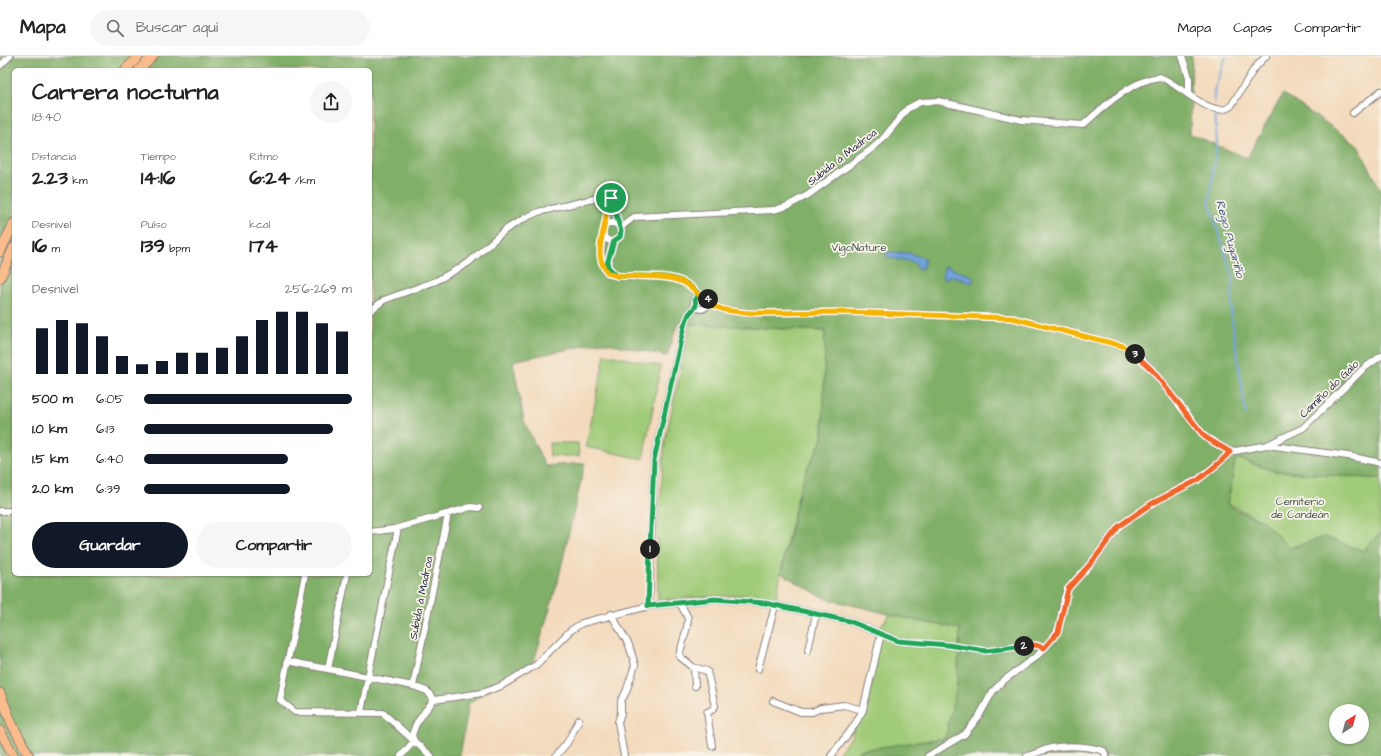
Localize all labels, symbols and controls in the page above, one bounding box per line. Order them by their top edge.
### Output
search box [90,10,370,46]
text: Mapa [20,14,66,41]
icon: search [104,17,126,39]
text: Buscar aquí [136,17,218,38]
text: Mapa [1178,18,1211,38]
text: Capas [1233,18,1272,38]
text: Compartir [1294,18,1361,38]
text: Carrera nocturna [32,77,219,108]
button: share [310,81,352,123]
text: 18:40 [32,108,61,126]
street label: Subida á Madroa [804,125,880,189]
text: Distancia [32,149,76,164]
text: Tiempo [141,149,176,164]
text: Ritmo [249,149,278,164]
text: 2.23 [32,164,68,192]
text: 14:16 [141,164,175,192]
text: 6:24 [249,164,290,192]
text: km [68,173,88,188]
text: /km [290,173,315,188]
pin [594,181,628,215]
icon: arrive [600,187,622,209]
water label: Rego Pugariño [1210,198,1249,281]
text: Desnivel [32,217,71,232]
text: Pulso [141,217,167,232]
text: kcal [249,217,270,232]
text: 16 [32,232,47,260]
text: 139 [141,232,165,260]
text: 174 [249,232,278,260]
park label: VigoNature [832,240,887,256]
text: m [47,241,60,256]
text: bpm [165,241,190,256]
text: Desnivel [32,280,78,298]
text: 256–269 m [285,280,352,298]
pin: 4 [698,289,718,309]
text: 4 [704,291,712,306]
pin: 3 [1125,344,1145,364]
text: 3 [1132,346,1138,361]
street label: Camiño do Galo [1296,356,1363,421]
text: 500 m [32,390,73,408]
text: 6:05 [96,390,124,408]
text: 1.0 km [32,420,67,438]
text: 6:13 [96,420,115,438]
text: 1.5 km [32,450,68,468]
text: 6:40 [96,450,123,468]
text: 2.0 km [32,480,73,498]
text: 6:39 [96,480,120,498]
park label: Cemiterio de Candeán [1271,494,1329,522]
button: Guardar [32,522,188,568]
button: Compartir [196,522,352,568]
pin: 1 [640,539,660,559]
text: 1 [649,541,651,556]
street label: Subida á Madroa [406,555,436,641]
pin: 2 [1014,636,1034,656]
text: 2 [1021,638,1027,653]
north arrow [1329,704,1369,744]
map controls [1329,704,1369,744]

